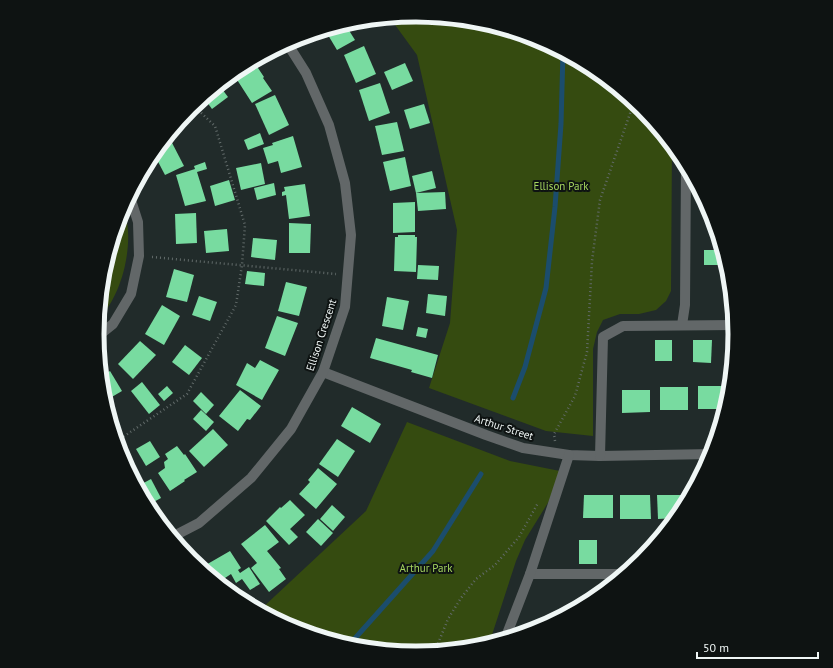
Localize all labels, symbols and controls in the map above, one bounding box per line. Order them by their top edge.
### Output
park label: Ellison Park [534,179,589,193]
street label: Ellison Crescent [303,297,339,373]
street label: Arthur Street [473,411,535,443]
park label: Arthur Park [399,561,453,575]
scale bar [697,634,818,660]
text: 50 m [703,640,729,655]

